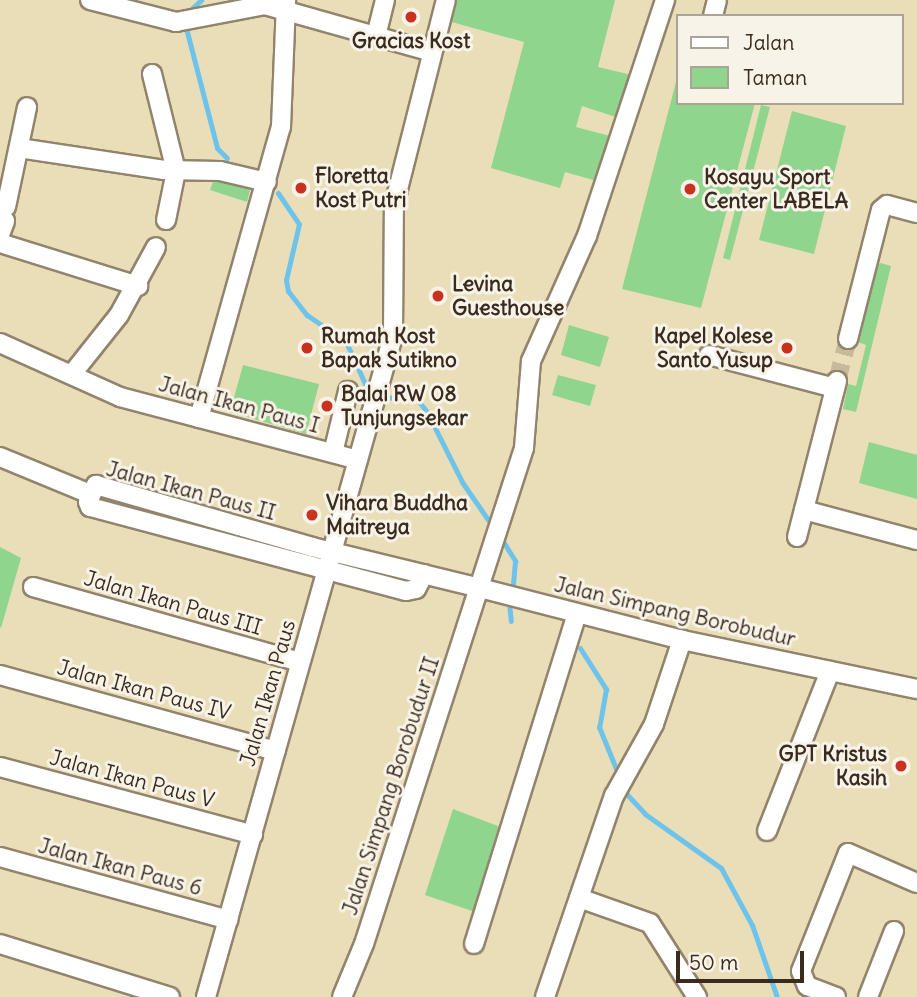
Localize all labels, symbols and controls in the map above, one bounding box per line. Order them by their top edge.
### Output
marker: Gracias Kost [403,9,419,25]
legend [676,14,903,105]
place label: Gracias Kost [352,28,470,54]
text: Jalan [743,29,794,56]
text: Taman [743,64,807,91]
place label: Floretta Kost Putri [315,163,406,213]
place label: Kosayu Sport Center LABELA [704,164,848,214]
marker: Floretta Kost Putri [293,180,309,196]
marker: Kosayu Sport Center LABELA [682,181,698,197]
place label: Levina Guesthouse [452,271,564,321]
marker: Levina Guesthouse [430,288,446,304]
place label: Rumah Kost Bapak Sutikno [321,323,457,373]
place label: Kapel Kolese Santo Yusup [654,323,773,373]
marker: Rumah Kost Bapak Sutikno [299,340,315,356]
marker: Kapel Kolese Santo Yusup [779,340,795,356]
street label: Jalan Ikan Paus I [156,371,322,439]
place label: Balai RW 08 Tunjungsekar [341,381,468,431]
marker: Balai RW 08 Tunjungsekar [319,398,335,414]
street label: Jalan Ikan Paus II [103,456,279,526]
place label: Vihara Buddha Maitreya [326,490,468,540]
marker: Vihara Buddha Maitreya [304,507,320,523]
street label: Jalan Ikan Paus III [81,566,265,640]
street label: Jalan Simpang Borobudur [552,572,798,652]
street label: Jalan Ikan Paus [235,617,301,769]
street label: Jalan Simpang Borobudur II [337,654,445,918]
street label: Jalan Ikan Paus IV [55,655,233,725]
place label: GPT Kristus Kasih [779,741,887,791]
street label: Jalan Ikan Paus V [47,745,217,813]
marker: GPT Kristus Kasih [893,758,909,774]
street label: Jalan Ikan Paus 6 [35,833,205,901]
scale bar [679,937,807,981]
text: 50 m [689,949,738,976]

